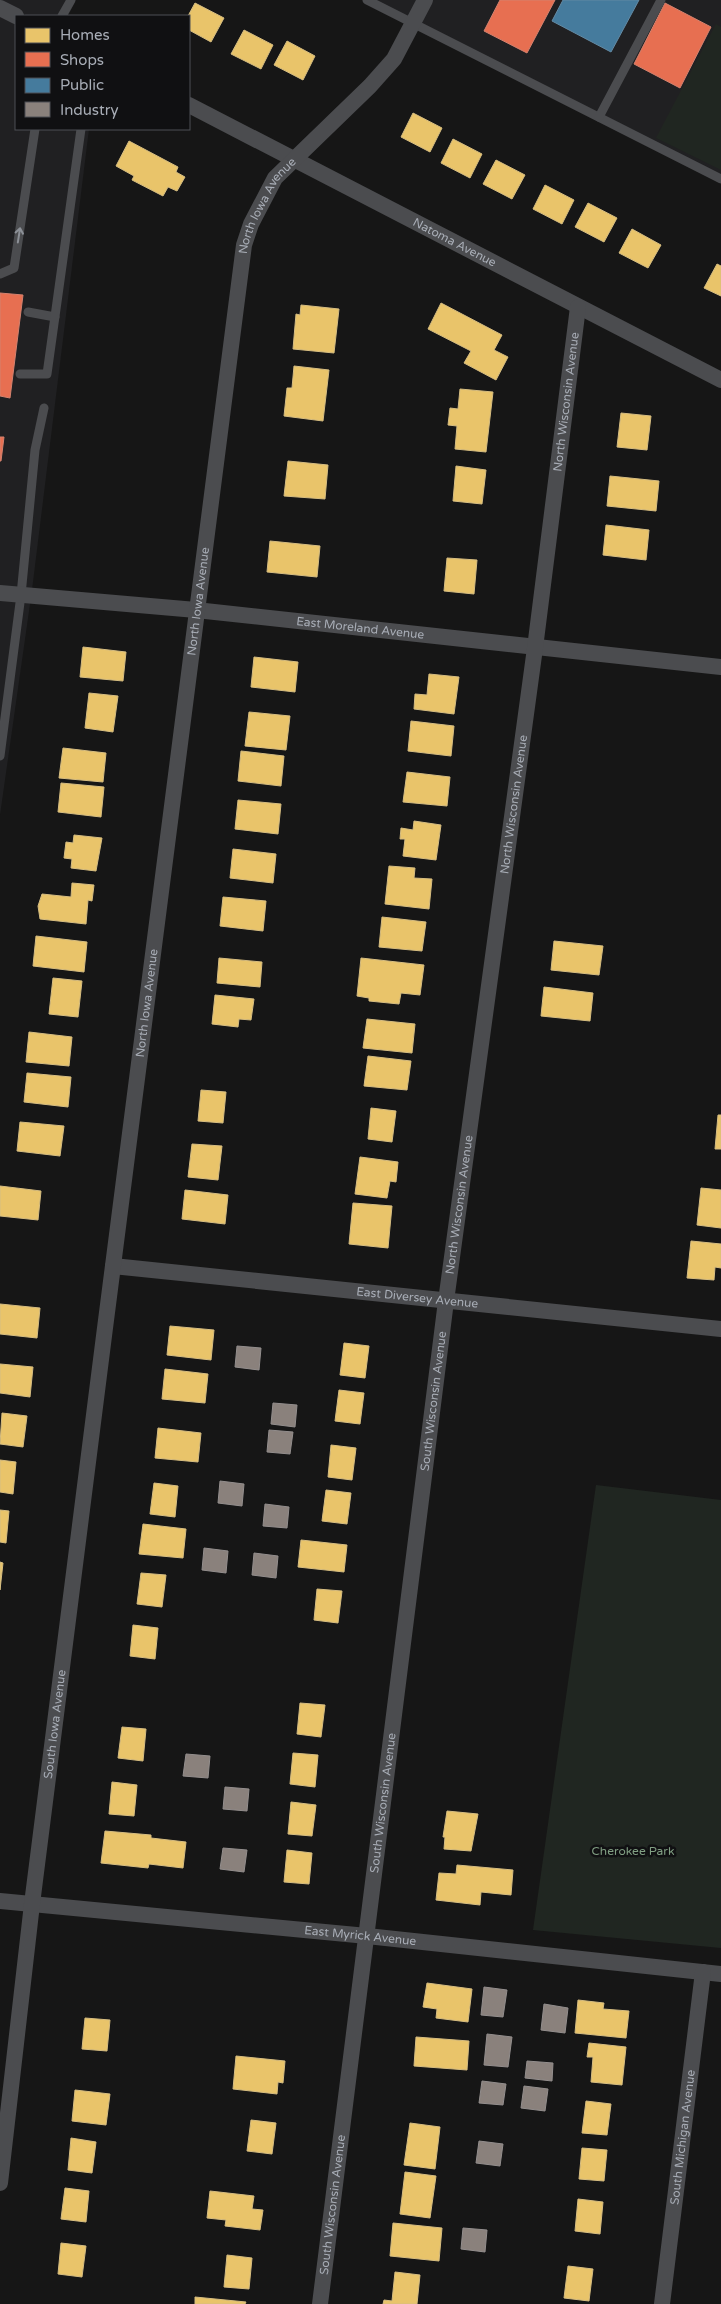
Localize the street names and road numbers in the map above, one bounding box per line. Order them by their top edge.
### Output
street label: North Iowa Avenue [236,155,299,255]
street label: Natoma Avenue [411,215,499,270]
street label: North Wisconsin Avenue [550,331,582,472]
street label: North Iowa Avenue [184,546,212,656]
street label: East Moreland Avenue [296,614,425,642]
street label: North Wisconsin Avenue [497,734,530,875]
street label: North Iowa Avenue [133,948,161,1058]
street label: North Wisconsin Avenue [443,1134,476,1275]
street label: East Diversey Avenue [356,1284,479,1311]
street label: South Wisconsin Avenue [418,1330,449,1472]
street label: South Iowa Avenue [41,1669,69,1780]
street label: South Wisconsin Avenue [367,1732,399,1874]
street label: East Myrick Avenue [304,1923,417,1948]
street label: South Michigan Avenue [667,2069,698,2206]
street label: South Wisconsin Avenue [317,2134,348,2276]

